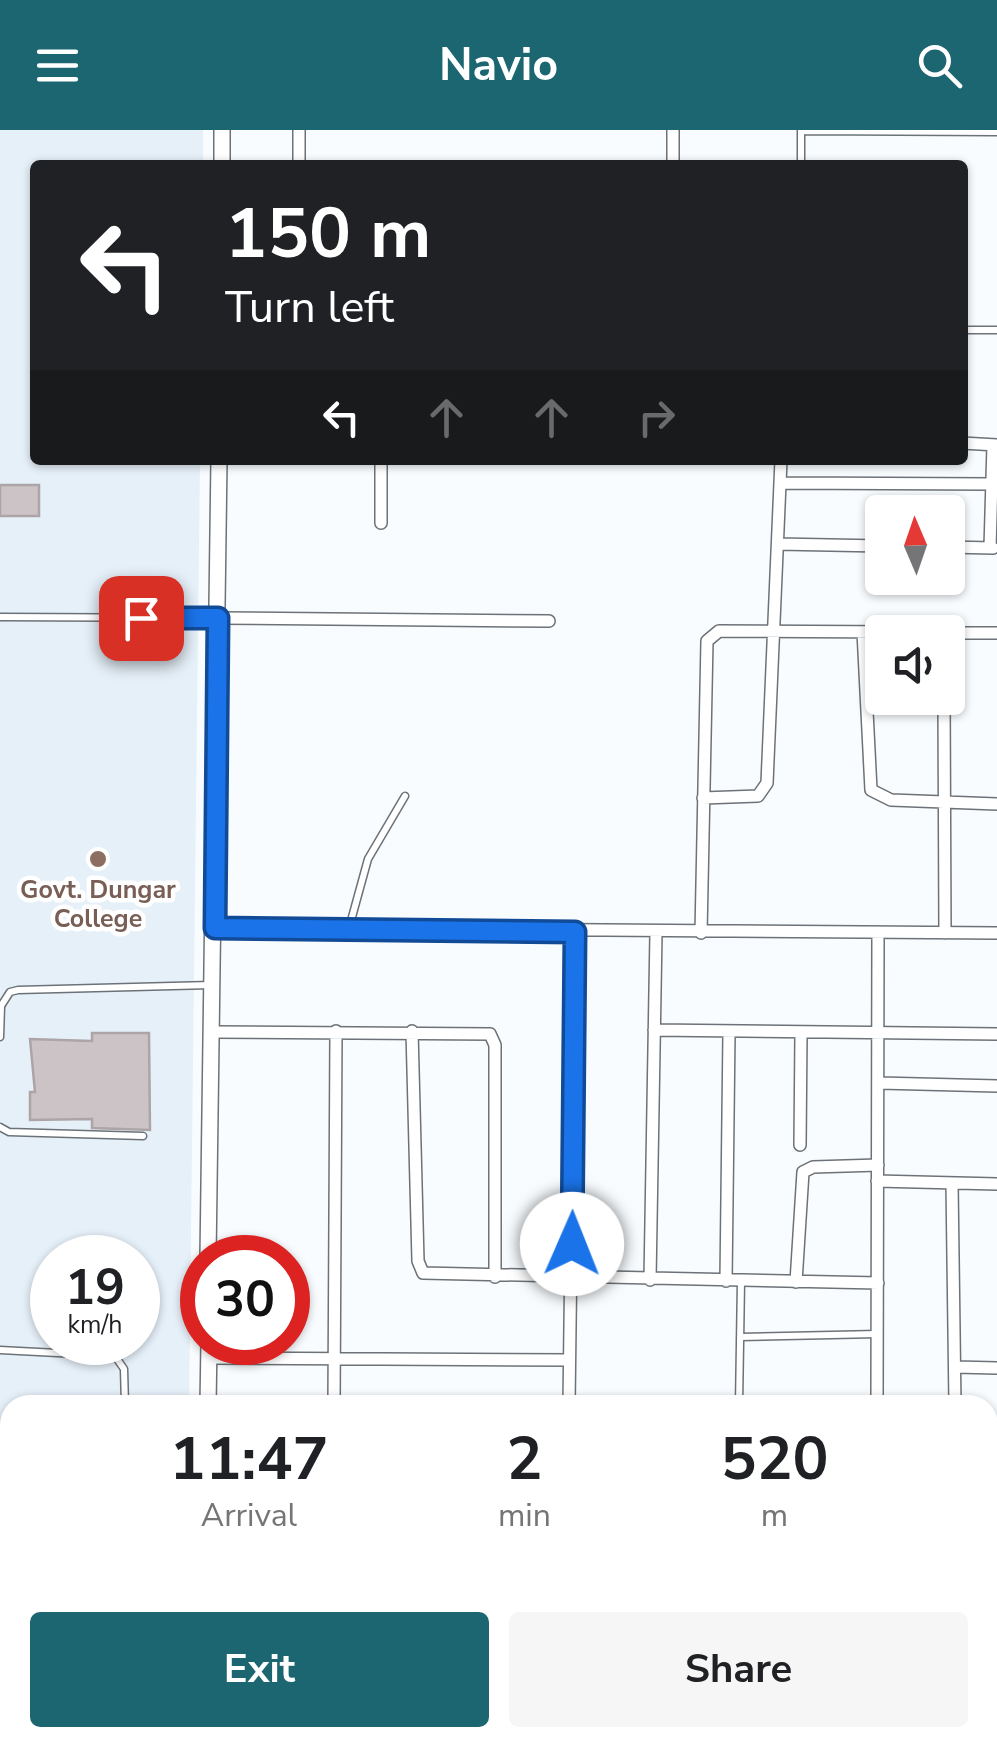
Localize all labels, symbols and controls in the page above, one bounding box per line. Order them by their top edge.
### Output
text: Navio [439,35,558,96]
icon: menu [30,38,85,93]
icon: search [912,38,967,93]
text: 150 m [225,186,431,282]
icon: left [60,200,190,330]
text: Turn left [225,277,394,338]
icon: left [314,390,369,445]
icon: ahead [419,390,474,445]
icon: ahead [524,390,579,445]
icon: right [629,390,684,445]
north arrow [865,495,965,595]
map controls [865,495,965,715]
pin [99,576,184,661]
icon: arrive [114,591,169,646]
button: sound [865,615,965,715]
marker: Govt. Dungar College [87,848,109,870]
place label: Govt. Dungar College [20,873,176,936]
position arrow [520,1192,624,1296]
speed limit sign: 30 [180,1235,310,1365]
text: 19 [65,1253,125,1322]
text: km/h [67,1308,123,1342]
text: 11:47 [170,1418,328,1500]
text: 2 [506,1418,542,1500]
text: 520 [720,1418,828,1500]
text: Arrival [201,1494,297,1537]
text: min [498,1494,551,1537]
text: m [761,1494,788,1537]
button: Exit [30,1612,489,1727]
button: Share [509,1612,968,1727]

